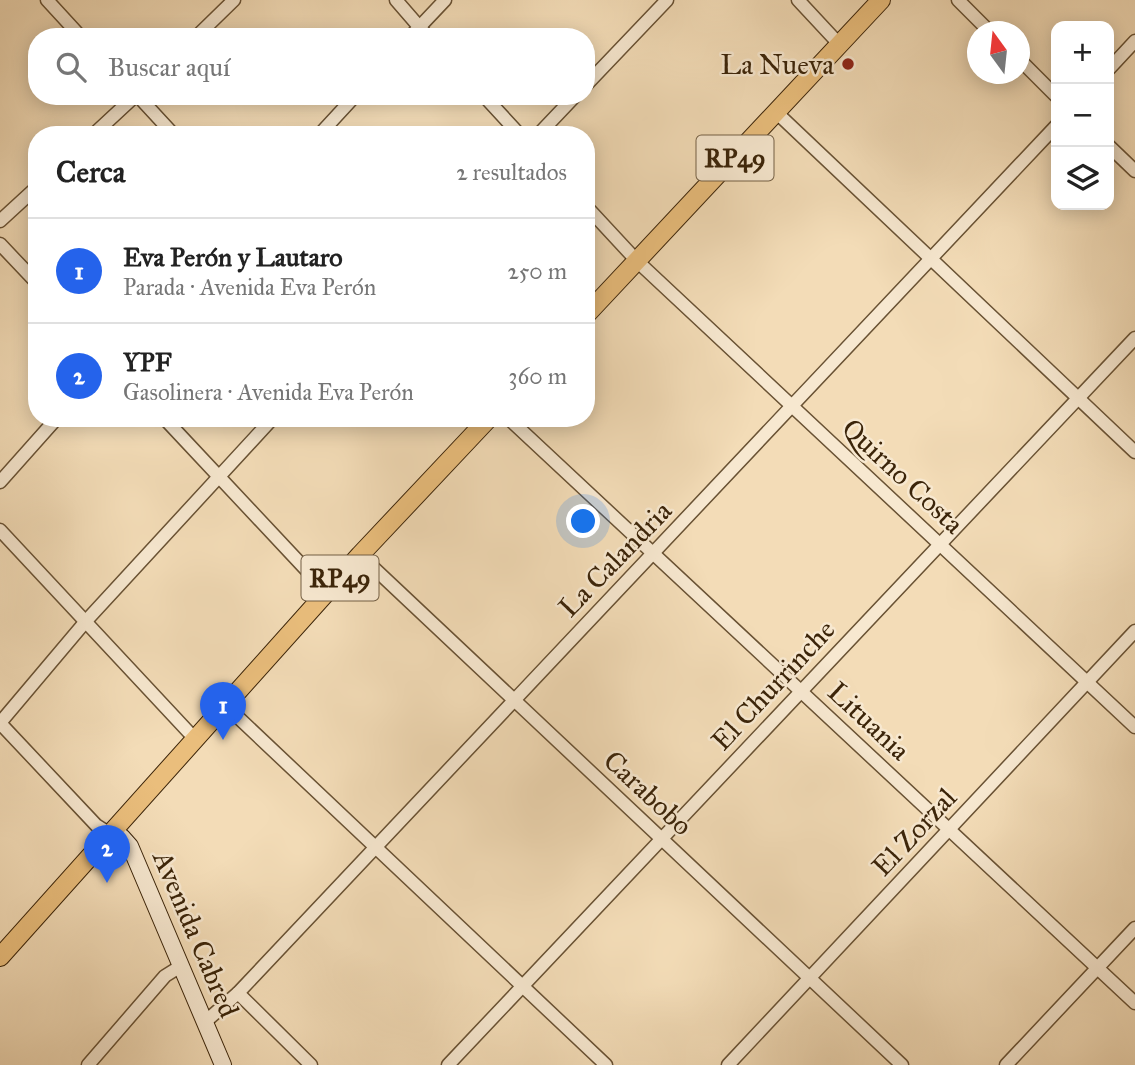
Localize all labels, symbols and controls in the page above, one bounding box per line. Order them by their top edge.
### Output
north arrow [967,21,1030,84]
map controls [1051,21,1114,210]
button: + [1051,21,1114,84]
search box [28,28,595,105]
place label: La Nueva [721,47,834,82]
icon: search [52,48,90,86]
text: Buscar aquí [108,51,230,83]
marker: La Nueva [840,56,856,72]
button: − [1051,84,1114,147]
road number: RP49 [696,136,774,181]
button: layers [1051,147,1114,210]
text: Cerca [56,154,125,190]
text: 2 resultados [456,158,567,186]
text: Eva Perón y Lautaro [123,241,343,273]
text: 1 [74,257,84,285]
text: 250 m [507,257,567,285]
text: Parada · Avenida Eva Perón [123,273,376,301]
text: YPF [123,346,172,378]
text: 2 [73,362,85,390]
text: 360 m [508,362,567,390]
text: Gasolinera · Avenida Eva Perón [123,378,414,406]
street label: Quirno Costa [835,411,971,541]
street label: La Calandria [551,493,679,624]
your location [566,504,600,538]
road number: RP49 [302,556,378,600]
street label: El Churrinche [704,612,842,758]
street label: Lituania [821,674,917,768]
pin: 1 [200,682,246,740]
street label: Carabobo [596,743,700,843]
street label: El Zorzal [864,780,964,884]
pin: 2 [84,825,130,883]
street label: Avenida Cabred [145,845,247,1023]

